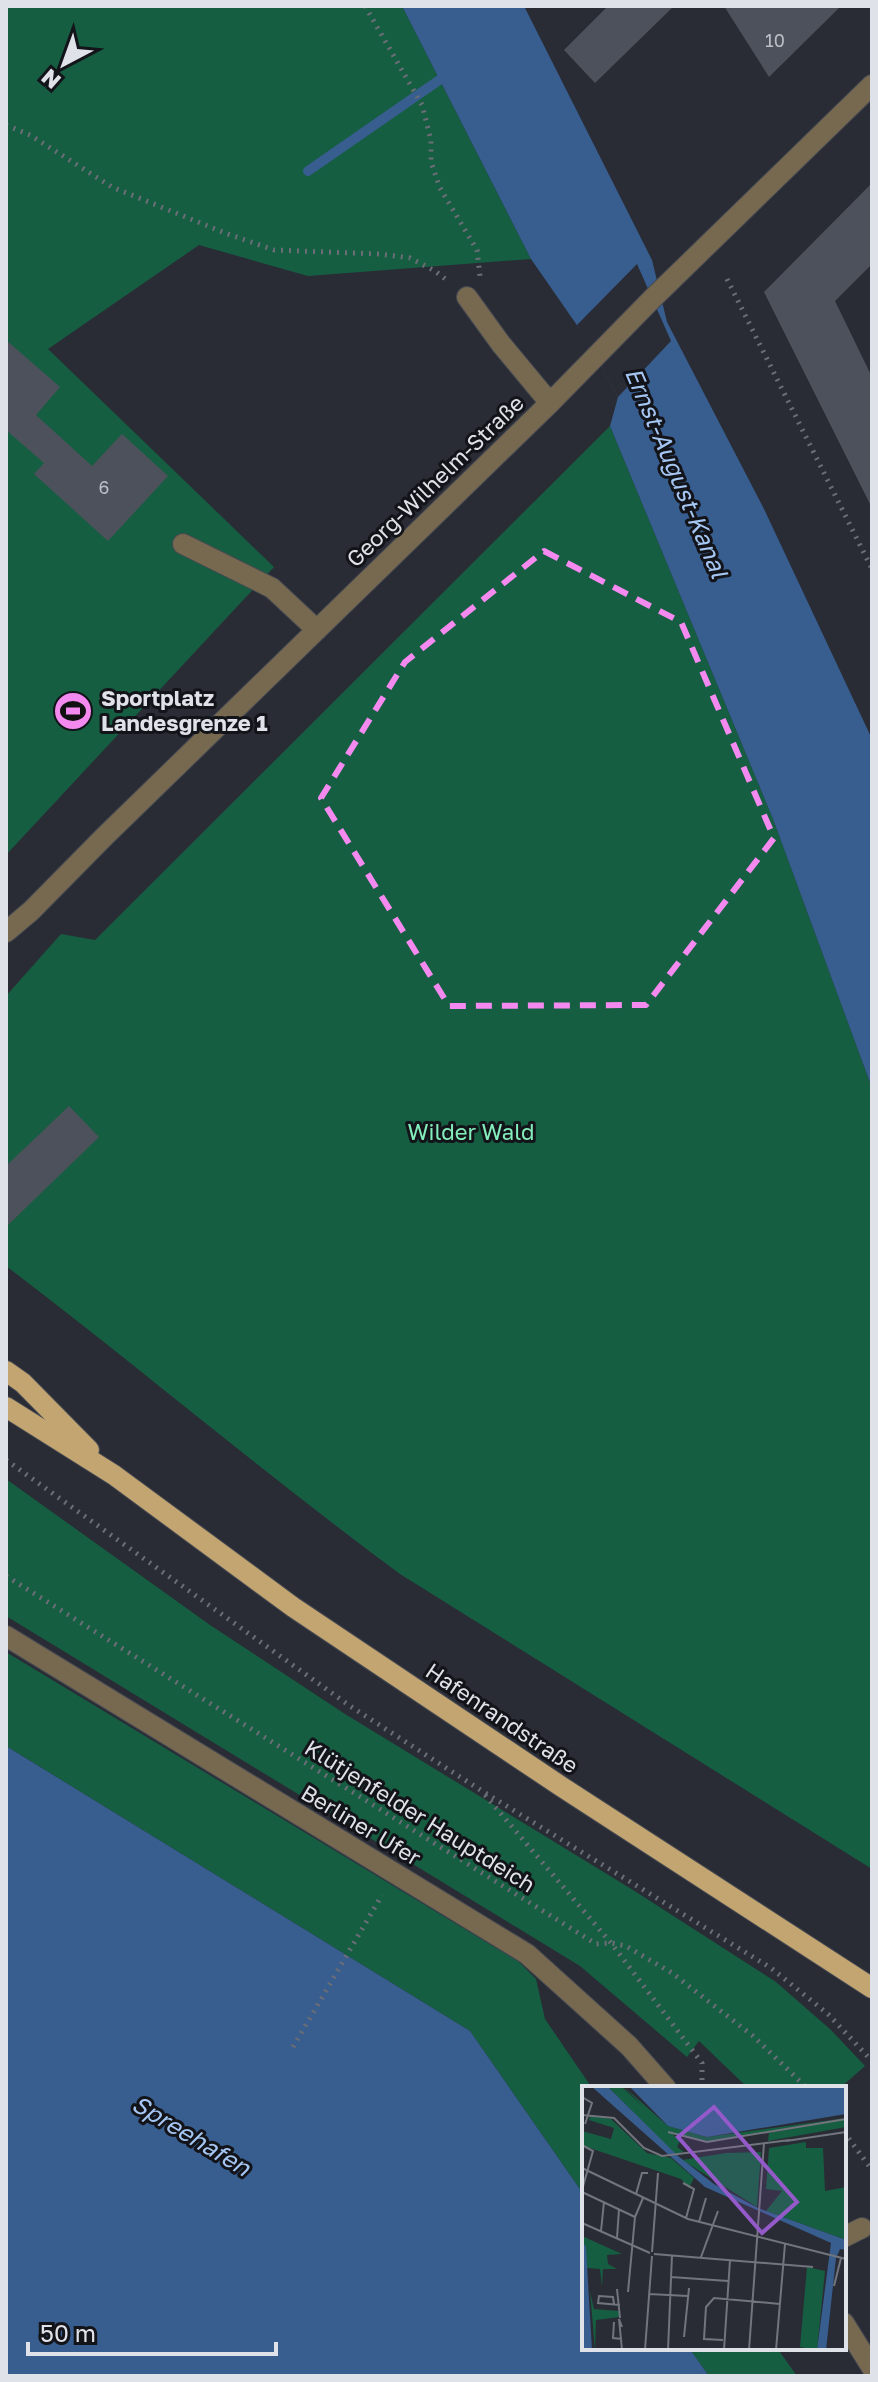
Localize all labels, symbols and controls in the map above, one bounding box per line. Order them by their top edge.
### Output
north arrow [24,24,104,104]
house number: 10 [765,29,785,51]
text: N [35,64,66,95]
water label: Ernst-August-Kanal [619,363,735,584]
street label: Georg-Wilhelm-Straße [341,389,529,572]
house number: 6 [99,476,109,498]
place label: Sportplatz Landesgrenze 1 [101,684,268,736]
sports icon: Sportplatz Landesgrenze 1 [52,690,94,732]
park label: Wilder Wald [407,1118,535,1145]
street label: Hafenrandstraße [421,1657,584,1779]
street label: Klütjenfelder Hauptdeich [300,1733,540,1898]
street label: Berliner Ufer [297,1778,426,1871]
inset map [582,2086,846,2350]
water label: Spreehafen [127,2088,257,2182]
scale bar [28,2306,276,2356]
text: 50 m [40,2318,96,2347]

